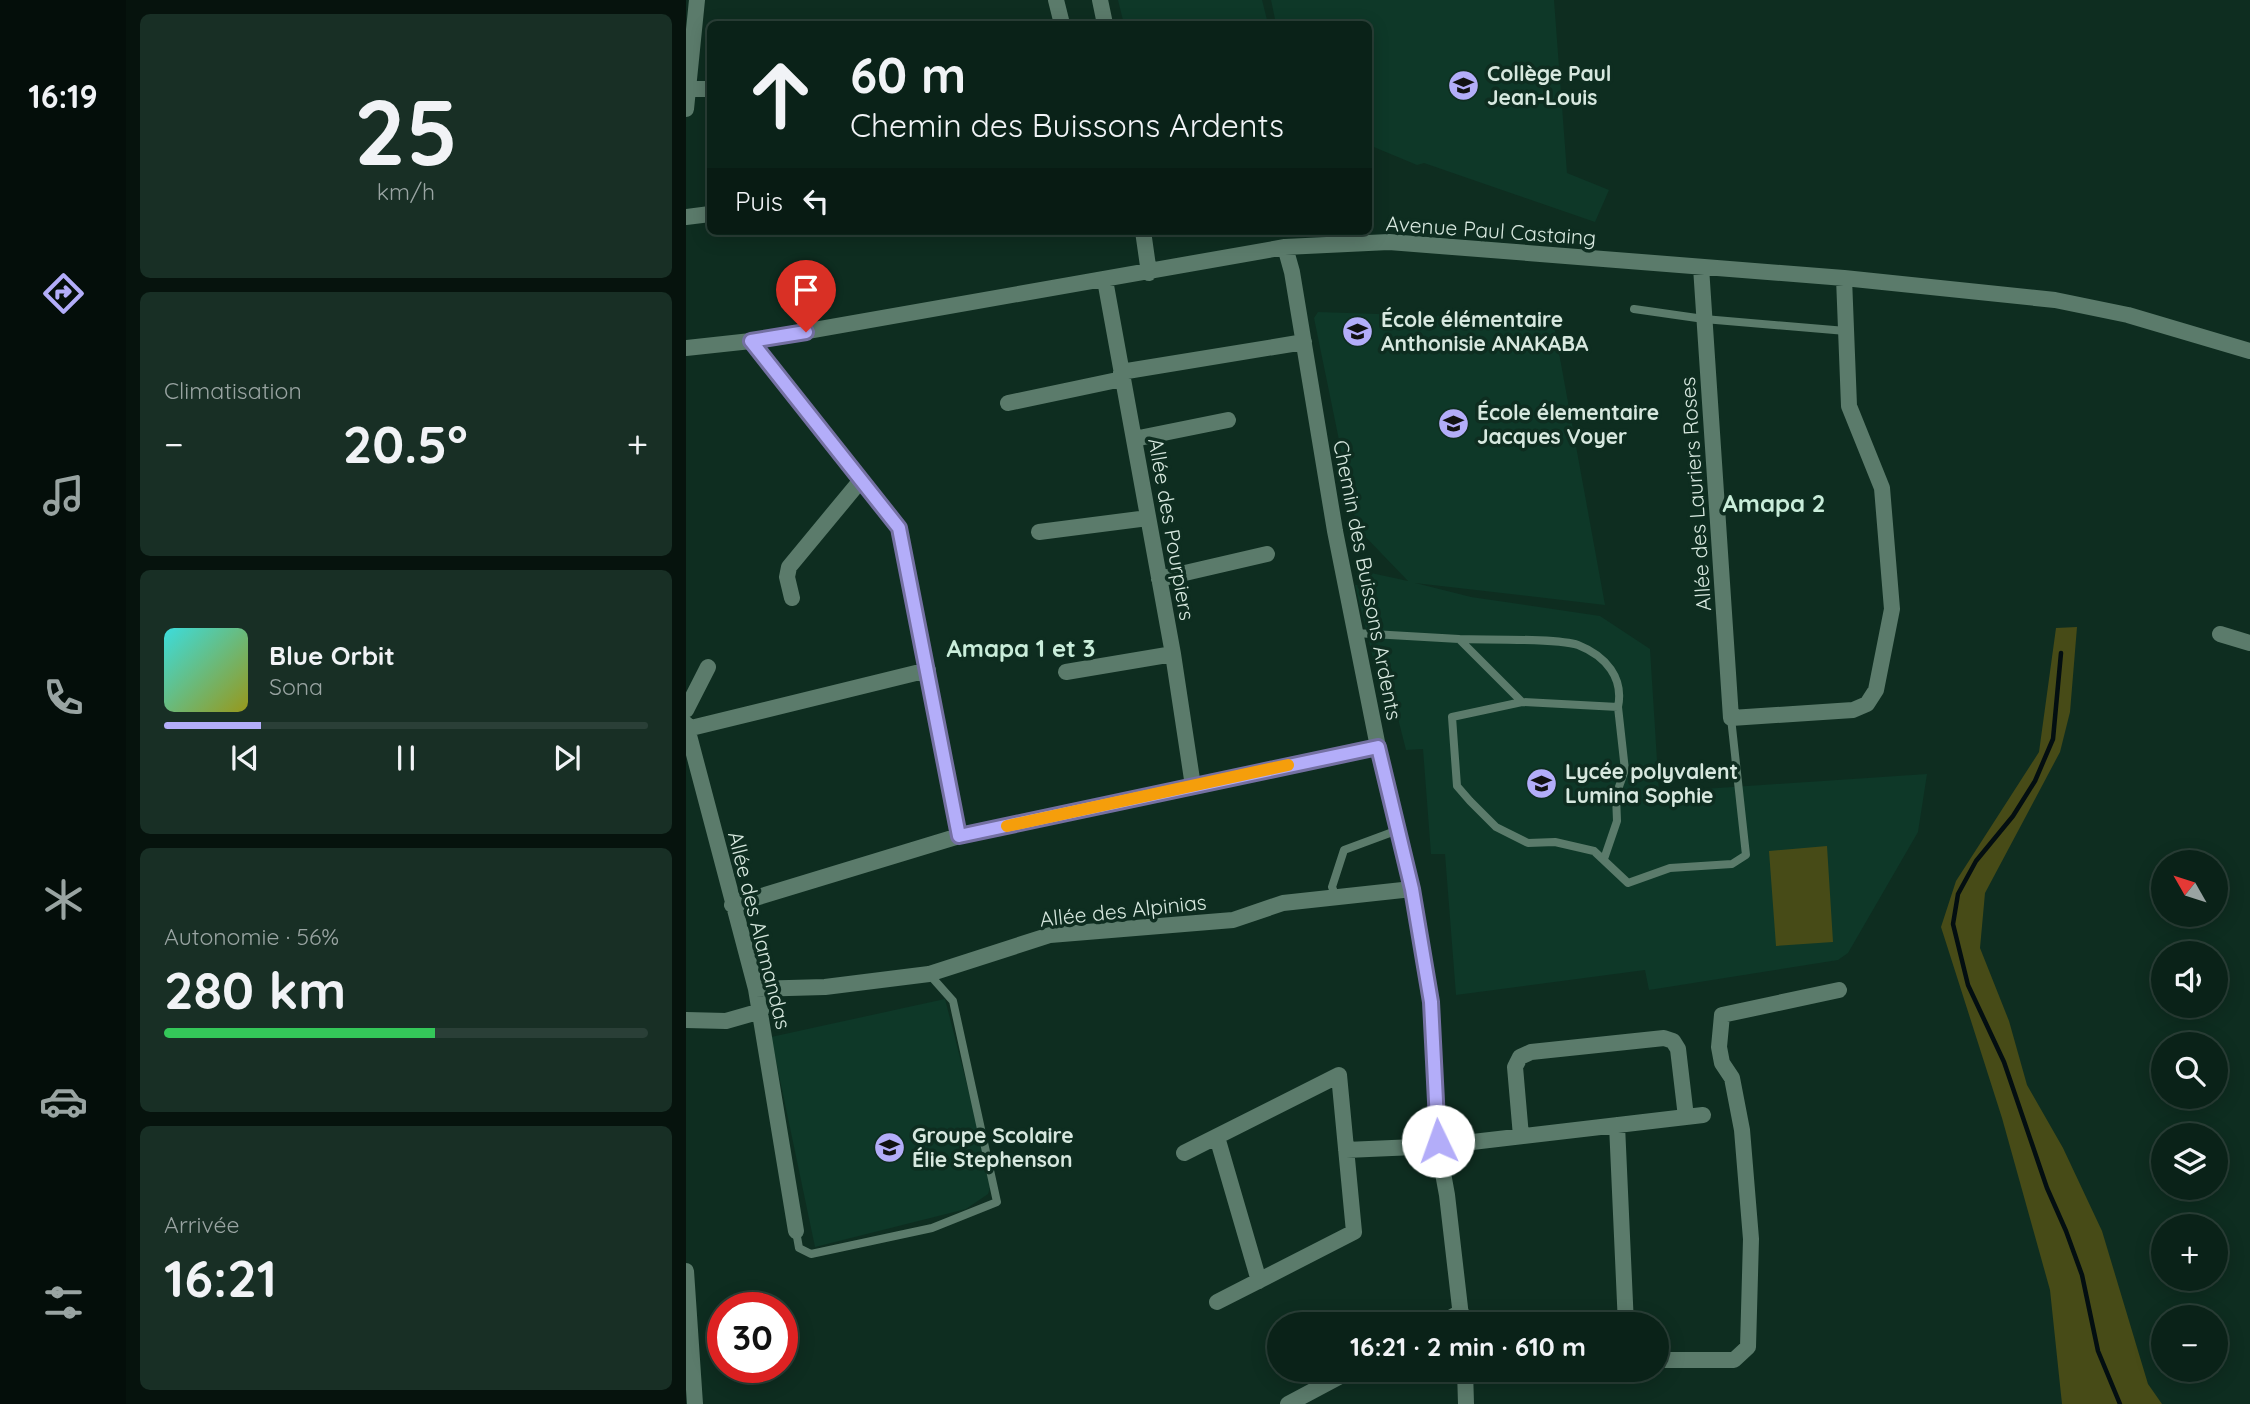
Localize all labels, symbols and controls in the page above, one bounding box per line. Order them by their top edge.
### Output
text: 60 m [850,44,966,105]
icon: ahead [735,49,826,140]
place label: Collège Paul Jean-Louis [1487,60,1611,110]
school or university icon: Collège Paul Jean-Louis [1447,68,1481,102]
text: 25 [354,74,458,188]
text: 16:19 [28,76,98,116]
text: Chemin des Buissons Ardents [850,105,1284,145]
text: km/h [377,177,435,206]
icon: left [797,182,835,220]
text: Puis [735,185,783,218]
street label: Avenue Paul Castaing [1385,210,1597,250]
pin [776,260,836,332]
icon: directions [39,269,88,318]
icon: arrive [787,271,825,309]
place label: École élémentaire Anthonisie ANAKABA [1381,306,1589,356]
school or university icon: École élémentaire Anthonisie ANAKABA [1341,314,1375,348]
text: Climatisation [164,376,302,405]
street label: Allée des Lauriers Roses [1674,376,1716,612]
place label: École élementaire Jacques Voyer [1477,399,1659,449]
school or university icon: École élementaire Jacques Voyer [1437,407,1471,441]
text: 20.5° [343,411,468,476]
text: − [164,420,184,468]
text: + [627,420,648,468]
street label: Allée des Pourpiers [1143,436,1201,622]
street label: Chemin des Buissons Ardents [1328,438,1408,722]
icon: music [39,471,88,520]
district label: Amapa 2 [1722,488,1826,518]
district label: Amapa 1 et 3 [946,633,1096,663]
text: Blue Orbit [269,639,395,672]
text: Sona [269,672,323,701]
icon: phone [39,673,88,722]
icon: previous [226,739,264,777]
icon: pause [387,739,425,777]
icon: next [548,739,586,777]
place label: Lycée polyvalent Lumina Sophie [1565,758,1738,808]
school or university icon: Lycée polyvalent Lumina Sophie [1525,766,1559,800]
street label: Allée des Alamandas [723,828,797,1032]
north arrow [2151,850,2228,928]
map controls [2151,850,2228,1382]
icon: climate [39,875,88,924]
street label: Allée des Alpinias [1038,888,1208,932]
text: Autonomie · 56% [164,922,339,951]
button: sound [2151,941,2228,1018]
text: 280 km [164,957,346,1022]
button: search [2151,1032,2228,1109]
icon: car [39,1077,88,1126]
position arrow [1401,1104,1475,1178]
place label: Groupe Scolaire Élie Stephenson [912,1122,1074,1172]
button: layers [2151,1123,2228,1200]
school or university icon: Groupe Scolaire Élie Stephenson [872,1130,906,1164]
text: Arrivée [164,1210,240,1239]
button: + [2151,1214,2228,1291]
text: 16:21 [164,1245,277,1310]
icon: filters [39,1278,88,1327]
speed limit sign: 30 [707,1292,798,1383]
button: − [2151,1305,2228,1382]
text: 16:21 · 2 min · 610 m [1350,1330,1586,1363]

